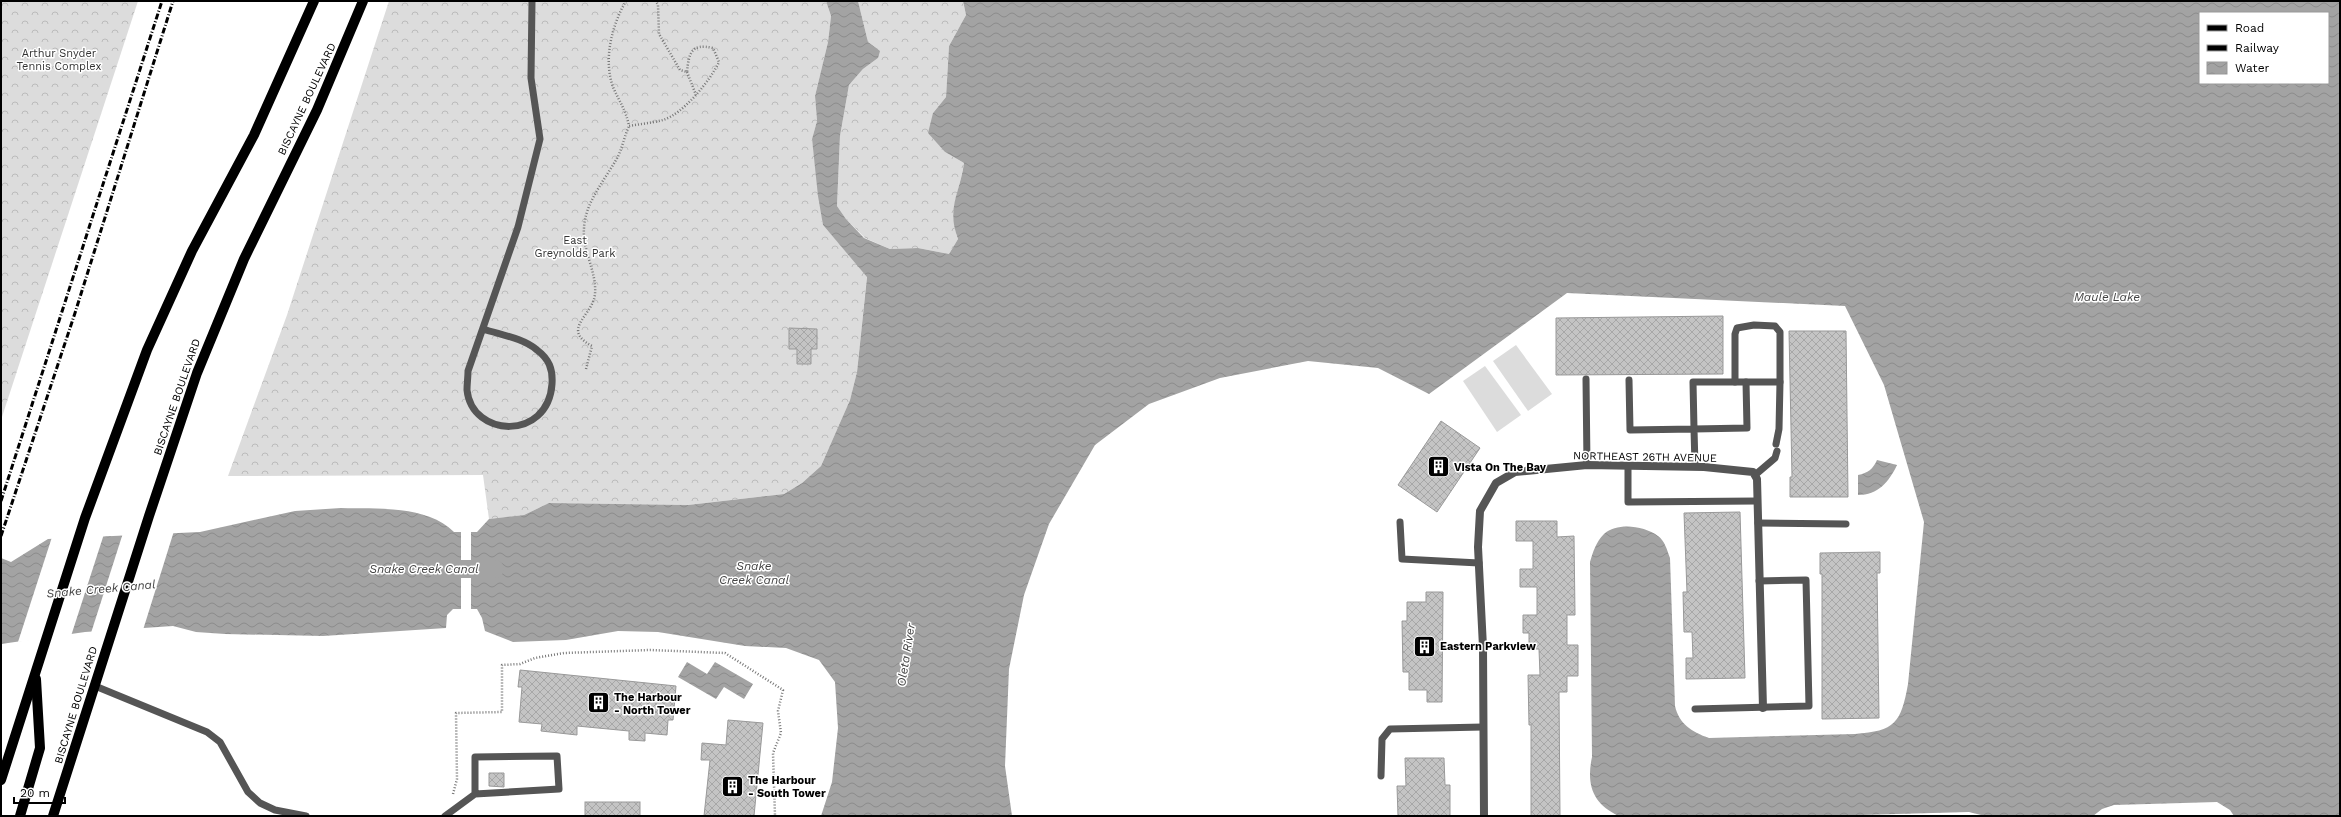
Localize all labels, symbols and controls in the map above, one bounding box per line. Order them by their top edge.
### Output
legend [2199,12,2329,84]
text: Road [2235,21,2264,35]
street label: BISCAYNE BOULEVARD [275,41,339,157]
text: Railway [2235,41,2280,55]
park label: Arthur Snyder Tennis Complex [17,47,102,73]
text: Water [2235,61,2270,75]
park label: East Greynolds Park [535,234,615,260]
water label: Maule Lake [2074,290,2140,304]
street label: BISCAYNE BOULEVARD [151,337,203,457]
street label: NORTHEAST 26TH AVENUE [1573,449,1717,465]
building icon: Vista On The Bay [1426,454,1452,480]
place label: Vista On The Bay [1454,461,1547,474]
water label: Snake Creek Canal [719,559,789,587]
water label: Snake Creek Canal [369,562,479,576]
water label: Snake Creek Canal [46,577,156,601]
water label: Oleta River [894,621,918,688]
building icon: Eastern Parkview [1412,633,1438,659]
place label: Eastern Parkview [1440,640,1536,653]
street label: BISCAYNE BOULEVARD [52,645,100,765]
building icon: The Harbour - North Tower [585,690,611,716]
place label: The Harbour - North Tower [614,691,691,717]
building icon: The Harbour - South Tower [719,773,745,799]
place label: The Harbour - South Tower [748,774,826,800]
scale bar [14,779,65,805]
text: 20 m [20,786,50,800]

